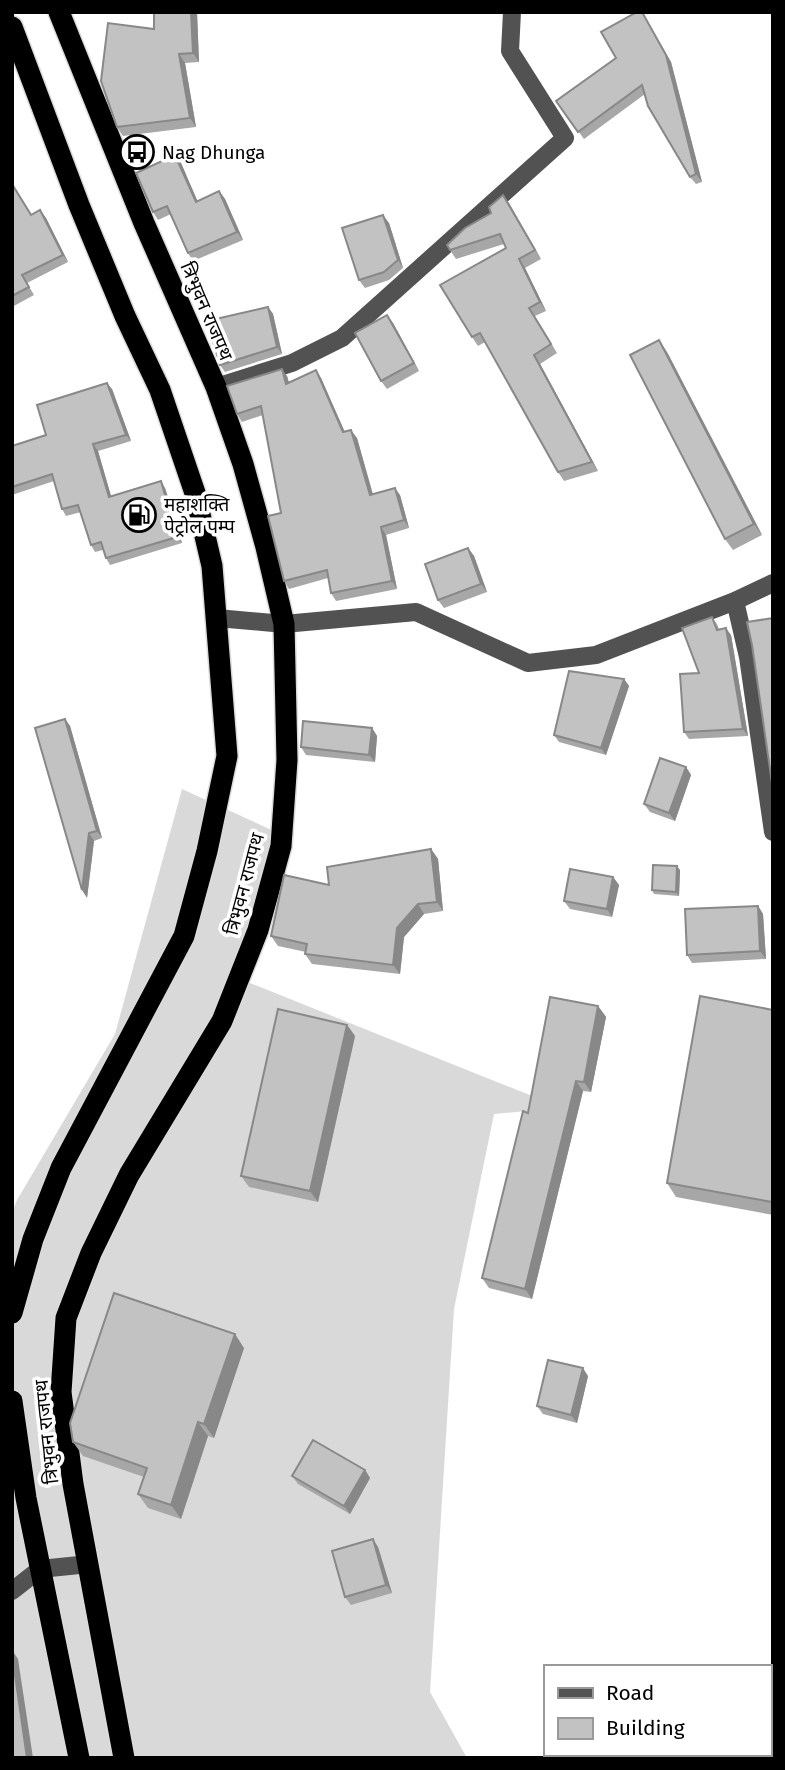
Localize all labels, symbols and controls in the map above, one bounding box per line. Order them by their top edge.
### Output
bus stop icon: Nag Dhunga [118,133,156,171]
place label: Nag Dhunga [162,141,265,164]
street label: त्रिभुवन राजपथ [175,259,238,365]
place label: महाशक्ति पेट्रोल पम्प [164,493,236,538]
fuel station icon: महाशक्ति पेट्रोल पम्प [120,496,158,534]
street label: त्रिभुवन राजपथ [220,830,270,938]
street label: त्रिभुवन राजपथ [30,1378,64,1485]
legend [544,1665,771,1756]
text: Road [606,1680,654,1706]
text: Building [606,1715,685,1741]

